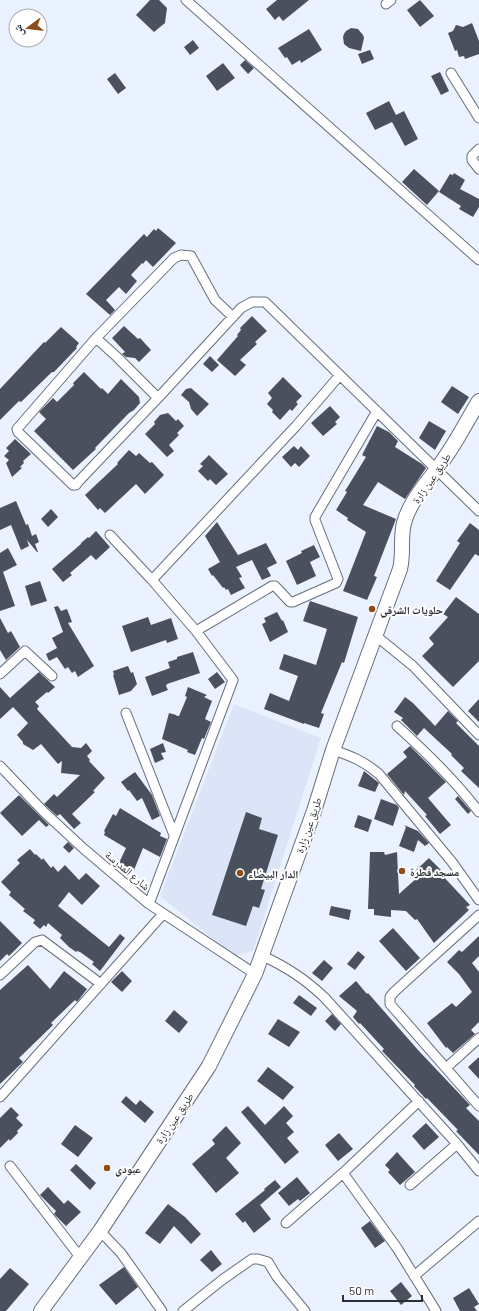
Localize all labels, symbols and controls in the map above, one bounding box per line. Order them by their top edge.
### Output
north arrow [8,8,48,48]
text: ش [10,23,28,38]
street label: طريق عين زارة [409,450,454,506]
place label: حلويات الشرقي [380,603,443,618]
marker: حلويات الشرقي [367,604,377,614]
street label: طريق عين زارة [292,795,325,855]
street label: شارع المدرسة [102,848,153,893]
place label: مسجد فطرة [410,865,459,879]
marker: مسجد فطرة [397,866,407,876]
place label: الدار البيضاء [248,867,298,881]
marker: الدار البيضاء [235,868,245,878]
street label: طريق عين زارة [152,1090,197,1146]
place label: عبودي [115,1162,141,1177]
marker: عبودي [102,1163,112,1173]
scale bar [343,1277,422,1303]
text: 50 m [349,1283,374,1297]

